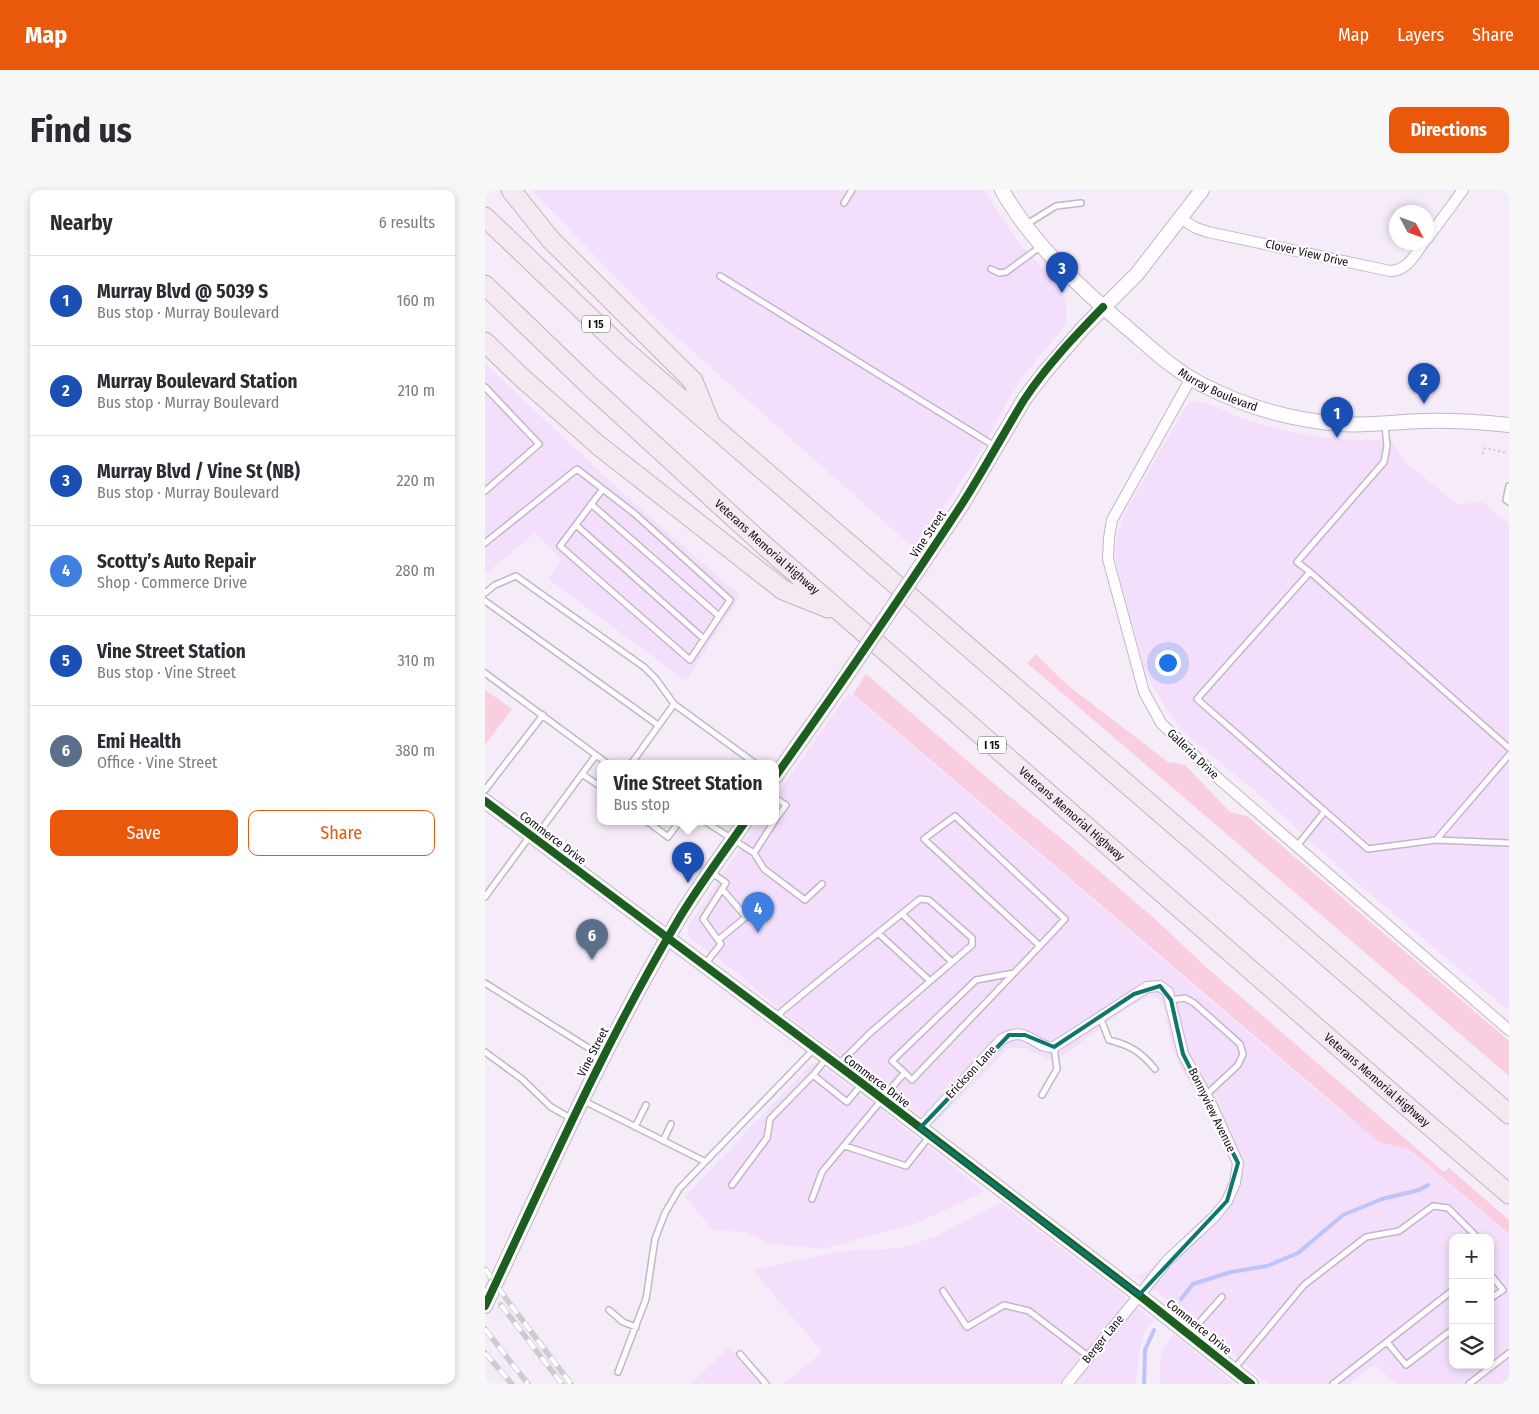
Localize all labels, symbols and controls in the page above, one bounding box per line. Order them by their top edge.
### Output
text: Map [25,21,67,49]
text: Map [1338,24,1369,46]
text: Layers [1397,24,1444,46]
text: Share [1472,24,1514,46]
button: Directions [1389,107,1509,153]
text: Find us [30,109,132,151]
north arrow [1389,205,1434,250]
text: Nearby [50,210,112,236]
text: 6 results [379,213,435,232]
street label: Clover View Drive [1264,237,1350,269]
pin: 3 [1046,252,1078,293]
text: Murray Blvd @ 5039 S [97,280,268,303]
text: 1 [63,291,69,310]
text: 160 m [396,291,435,310]
text: Bus stop · Murray Boulevard [97,303,279,322]
road number: I 15 [582,316,610,332]
pin: 2 [1408,363,1440,404]
street label: Murray Boulevard [1175,365,1259,414]
text: Murray Boulevard Station [97,370,298,393]
text: 2 [62,381,70,400]
text: 210 m [398,381,435,400]
text: Bus stop · Murray Boulevard [97,393,279,412]
pin: 1 [1321,397,1353,438]
text: Murray Blvd / Vine St (NB) [97,460,300,483]
text: 3 [62,471,70,490]
text: 220 m [396,471,435,490]
text: Bus stop · Murray Boulevard [97,483,279,502]
street label: Veterans Memorial Highway [712,497,823,598]
street label: Vine Street [907,508,949,560]
text: Scotty’s Auto Repair [97,550,256,573]
text: 4 [62,561,70,580]
text: 280 m [396,561,435,580]
text: Shop · Commerce Drive [97,573,247,592]
text: Vine Street Station [97,640,246,663]
your location [1155,650,1181,676]
text: 5 [62,651,70,670]
text: 310 m [398,651,435,670]
text: Bus stop · Vine Street [97,663,236,682]
street label: Galleria Drive [1164,726,1222,782]
text: Emi Health [97,730,181,753]
road number: I 15 [978,736,1006,754]
text: 6 [62,741,70,760]
text: 380 m [395,741,435,760]
text: Office · Vine Street [97,753,217,772]
popup [597,760,779,825]
street label: Veterans Memorial Highway [1016,764,1128,864]
text: Vine Street Station [614,772,762,795]
text: Bus stop [614,795,670,814]
street label: Commerce Drive [517,808,589,868]
button: Save [50,810,238,856]
button: Share [248,810,435,856]
pin: 5 [672,842,704,883]
pin: 4 [742,892,774,933]
pin: 6 [576,919,608,960]
street label: Vine Street [575,1025,611,1079]
street label: Veterans Memorial Highway [1321,1030,1433,1130]
street label: Erickson Lane [943,1043,999,1101]
street label: Commerce Drive [841,1051,913,1111]
street label: Bonnyview Avenue [1186,1066,1238,1154]
map controls [1449,1234,1494,1369]
button: + [1449,1234,1494,1279]
button: − [1449,1279,1494,1324]
street label: Commerce Drive [1164,1297,1234,1357]
street label: Berger Lane [1079,1312,1127,1366]
button: layers [1449,1324,1494,1369]

